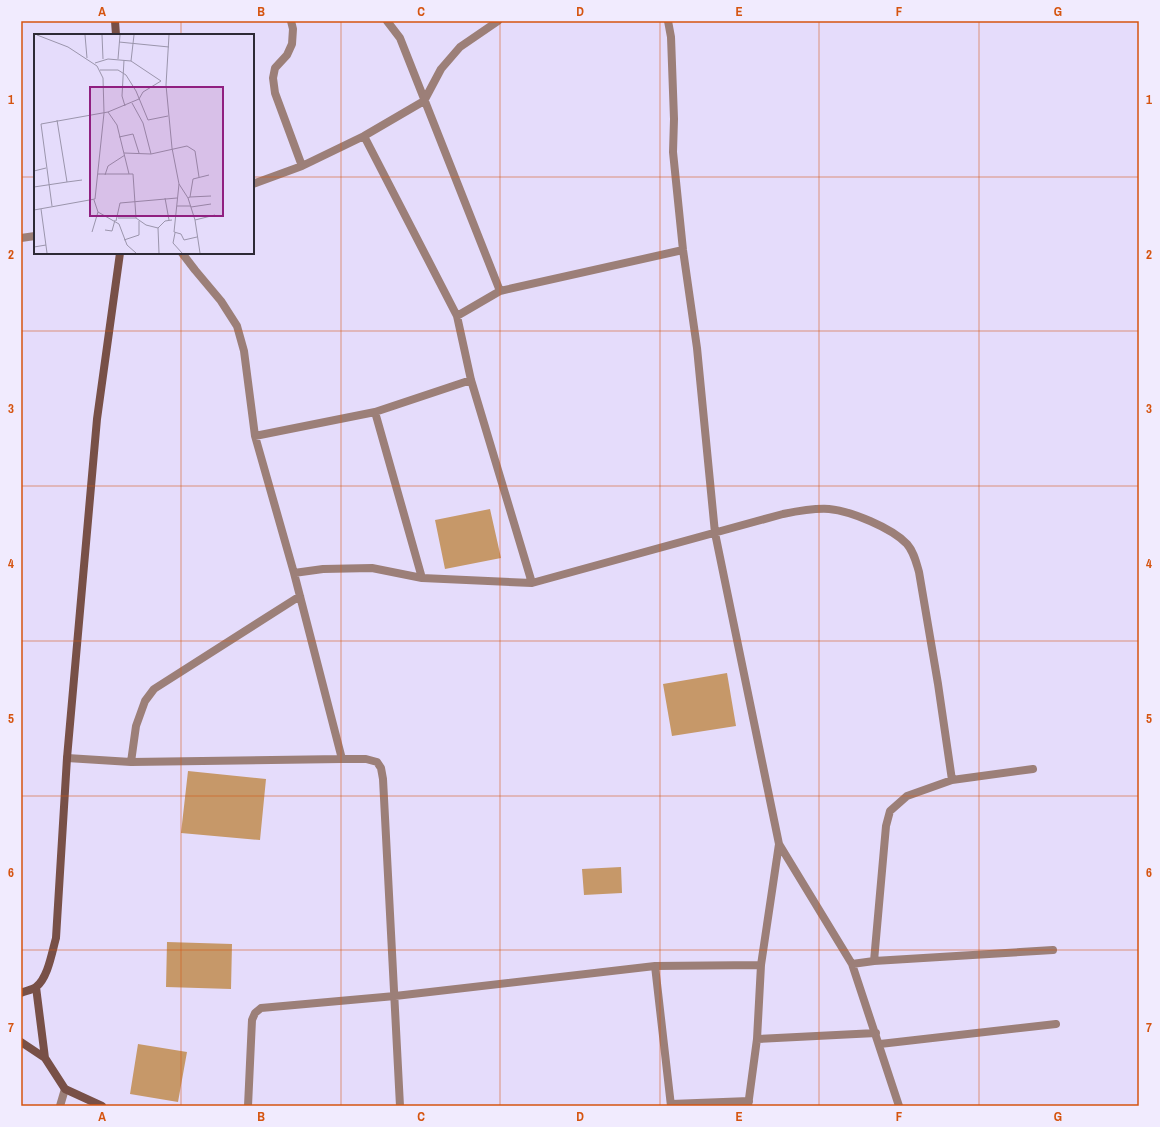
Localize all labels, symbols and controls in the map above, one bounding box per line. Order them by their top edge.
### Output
text: A [98,3,106,20]
text: B [257,3,265,20]
text: C [417,3,425,20]
text: D [576,3,584,20]
text: E [735,3,743,20]
text: F [896,3,903,20]
text: G [1054,3,1062,20]
inset map [34,34,254,254]
text: 1 [8,91,14,108]
text: 1 [1146,91,1152,108]
text: 2 [8,246,14,263]
text: 2 [1146,246,1152,263]
text: 3 [8,400,14,417]
text: 3 [1146,400,1152,417]
text: 4 [8,555,14,572]
text: 4 [1146,555,1152,572]
text: 5 [8,710,14,727]
text: 5 [1146,710,1152,727]
text: 6 [8,864,14,881]
text: 6 [1146,864,1152,881]
text: 7 [8,1019,14,1036]
text: 7 [1146,1019,1152,1036]
text: A [98,1108,106,1125]
text: B [257,1108,265,1125]
text: C [417,1108,425,1125]
text: D [576,1108,584,1125]
text: E [735,1108,743,1125]
text: F [896,1108,903,1125]
text: G [1054,1108,1062,1125]

